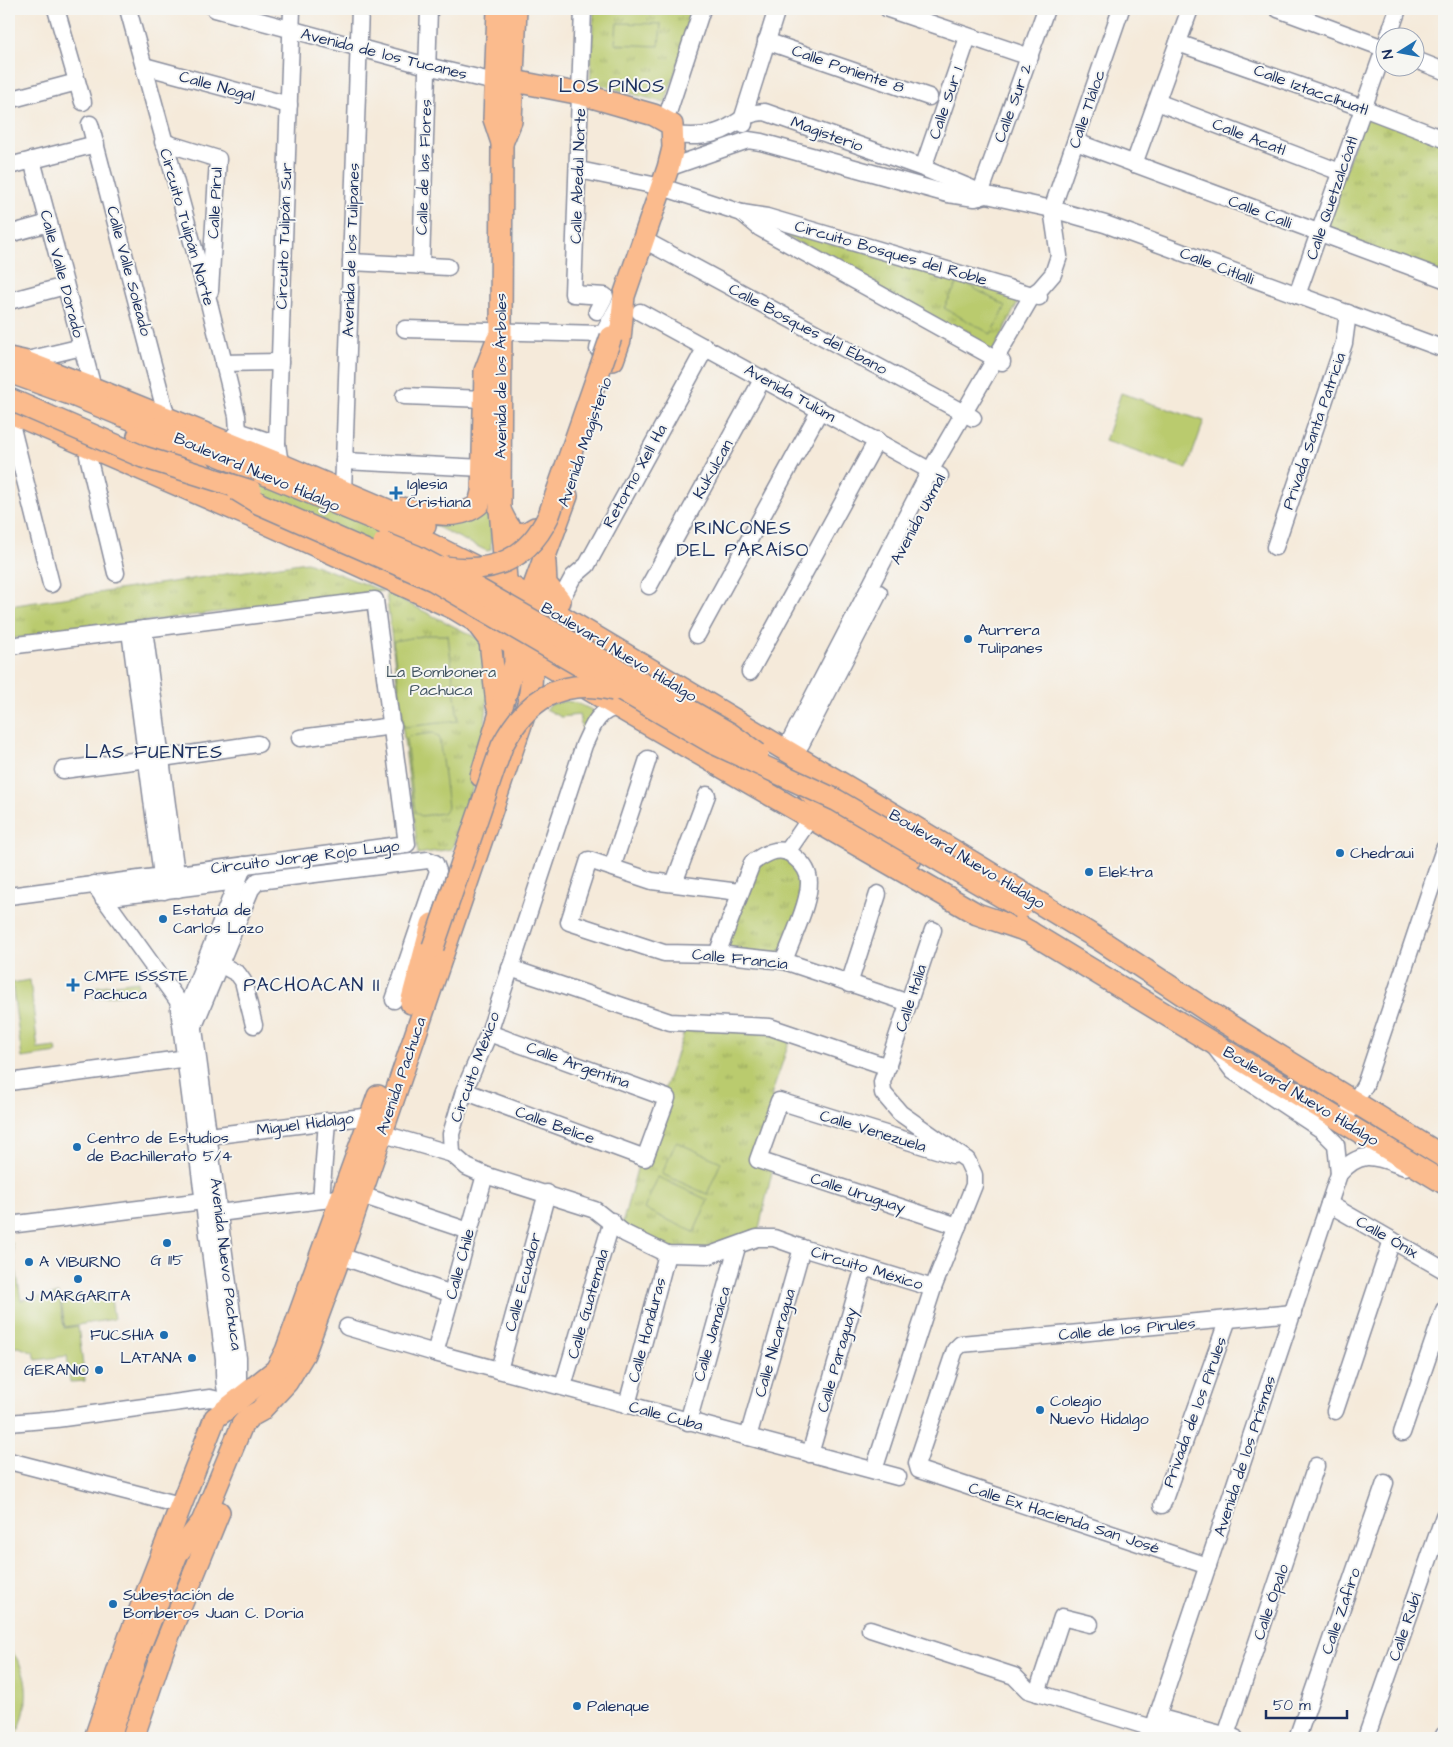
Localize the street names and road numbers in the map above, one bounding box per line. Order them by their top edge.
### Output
street label: Avenida de los Tucanes [299,23,469,85]
street label: Calle Poniente 8 [789,39,907,99]
street label: Calle Iztaccíhuatl [1251,59,1371,121]
street label: Calle Sur 2 [989,61,1037,145]
street label: Calle Sur 1 [923,64,969,142]
street label: Calle Nogal [176,65,257,108]
street label: Calle Tláloc [1063,67,1111,151]
street label: Calle de las Flores [411,99,437,235]
street label: Calle Abedul Norte [565,107,591,244]
street label: Magisterio [787,111,866,158]
street label: Calle Acatl [1209,113,1289,161]
street label: Calle Quetzalcóatl [1301,133,1363,263]
street label: Circuito Tulipán Norte [154,146,220,309]
street label: Circuito Tulipán Sur [270,162,298,310]
street label: Avenida de los Tulipanes [337,162,365,338]
street label: Calle Pirul [202,167,228,239]
street label: Calle Calli [1225,190,1296,234]
street label: Calle Valle Soleado [101,204,157,338]
street label: Calle Valle Dorado [34,208,90,340]
street label: Circuito Bosques del Roble [792,215,990,291]
street label: Calle Citlalli [1177,242,1258,290]
street label: Calle Bosques del Ébano [725,278,891,380]
street label: Avenida de los Árboles [490,293,512,459]
street label: Privada Santa Patricia [1277,349,1351,513]
street label: Avenida Tulúm [740,359,840,428]
street label: Avenida Magisterio [552,374,618,510]
street label: Retorno Xell Ha [597,420,673,532]
street label: Boulevard Nuevo Hidalgo [170,427,343,518]
street label: Kukulcan [688,435,738,503]
street label: Avenida Uxmal [885,470,951,568]
street label: Boulevard Nuevo Hidalgo [536,597,701,708]
street label: Boulevard Nuevo Hidalgo [884,804,1049,915]
street label: Circuito Jorge Rojo Lugo [209,835,401,880]
street label: Calle Francia [691,943,789,975]
street label: Calle Italia [890,961,932,1035]
street label: Circuito México [445,1009,505,1125]
street label: Avenida Pachuca [371,1014,431,1138]
street label: Calle Argentina [523,1036,633,1095]
street label: Boulevard Nuevo Hidalgo [1218,1041,1383,1152]
street label: Calle Belice [512,1100,598,1150]
street label: Calle Venezuela [817,1104,929,1158]
street label: Miguel Hidalgo [255,1107,355,1142]
street label: Calle Uruguay [807,1167,909,1220]
street label: Avenida Nuevo Pachuca [204,1176,248,1352]
street label: Calle Ónix [1352,1210,1422,1264]
street label: Calle Chile [440,1226,480,1302]
street label: Calle Ecuador [499,1230,547,1334]
street label: Circuito México [808,1241,926,1295]
street label: Calle Guatemala [562,1247,614,1361]
street label: Calle Honduras [622,1275,672,1385]
street label: Calle Jamaica [688,1284,736,1384]
street label: Calle Nicaragua [749,1286,802,1400]
street label: Calle Paraguay [812,1305,864,1415]
street label: Calle de los Pirules [1058,1312,1196,1346]
street label: Privada de los Pirules [1158,1334,1232,1490]
street label: Avenida de los Prismas [1209,1373,1281,1539]
street label: Calle Cuba [626,1396,706,1436]
street label: Calle Ex Hacienda San José [966,1477,1163,1559]
street label: Calle Ópalo [1248,1561,1294,1643]
street label: Calle Zafiro [1316,1565,1366,1657]
street label: Calle Rubí [1383,1590,1427,1664]

